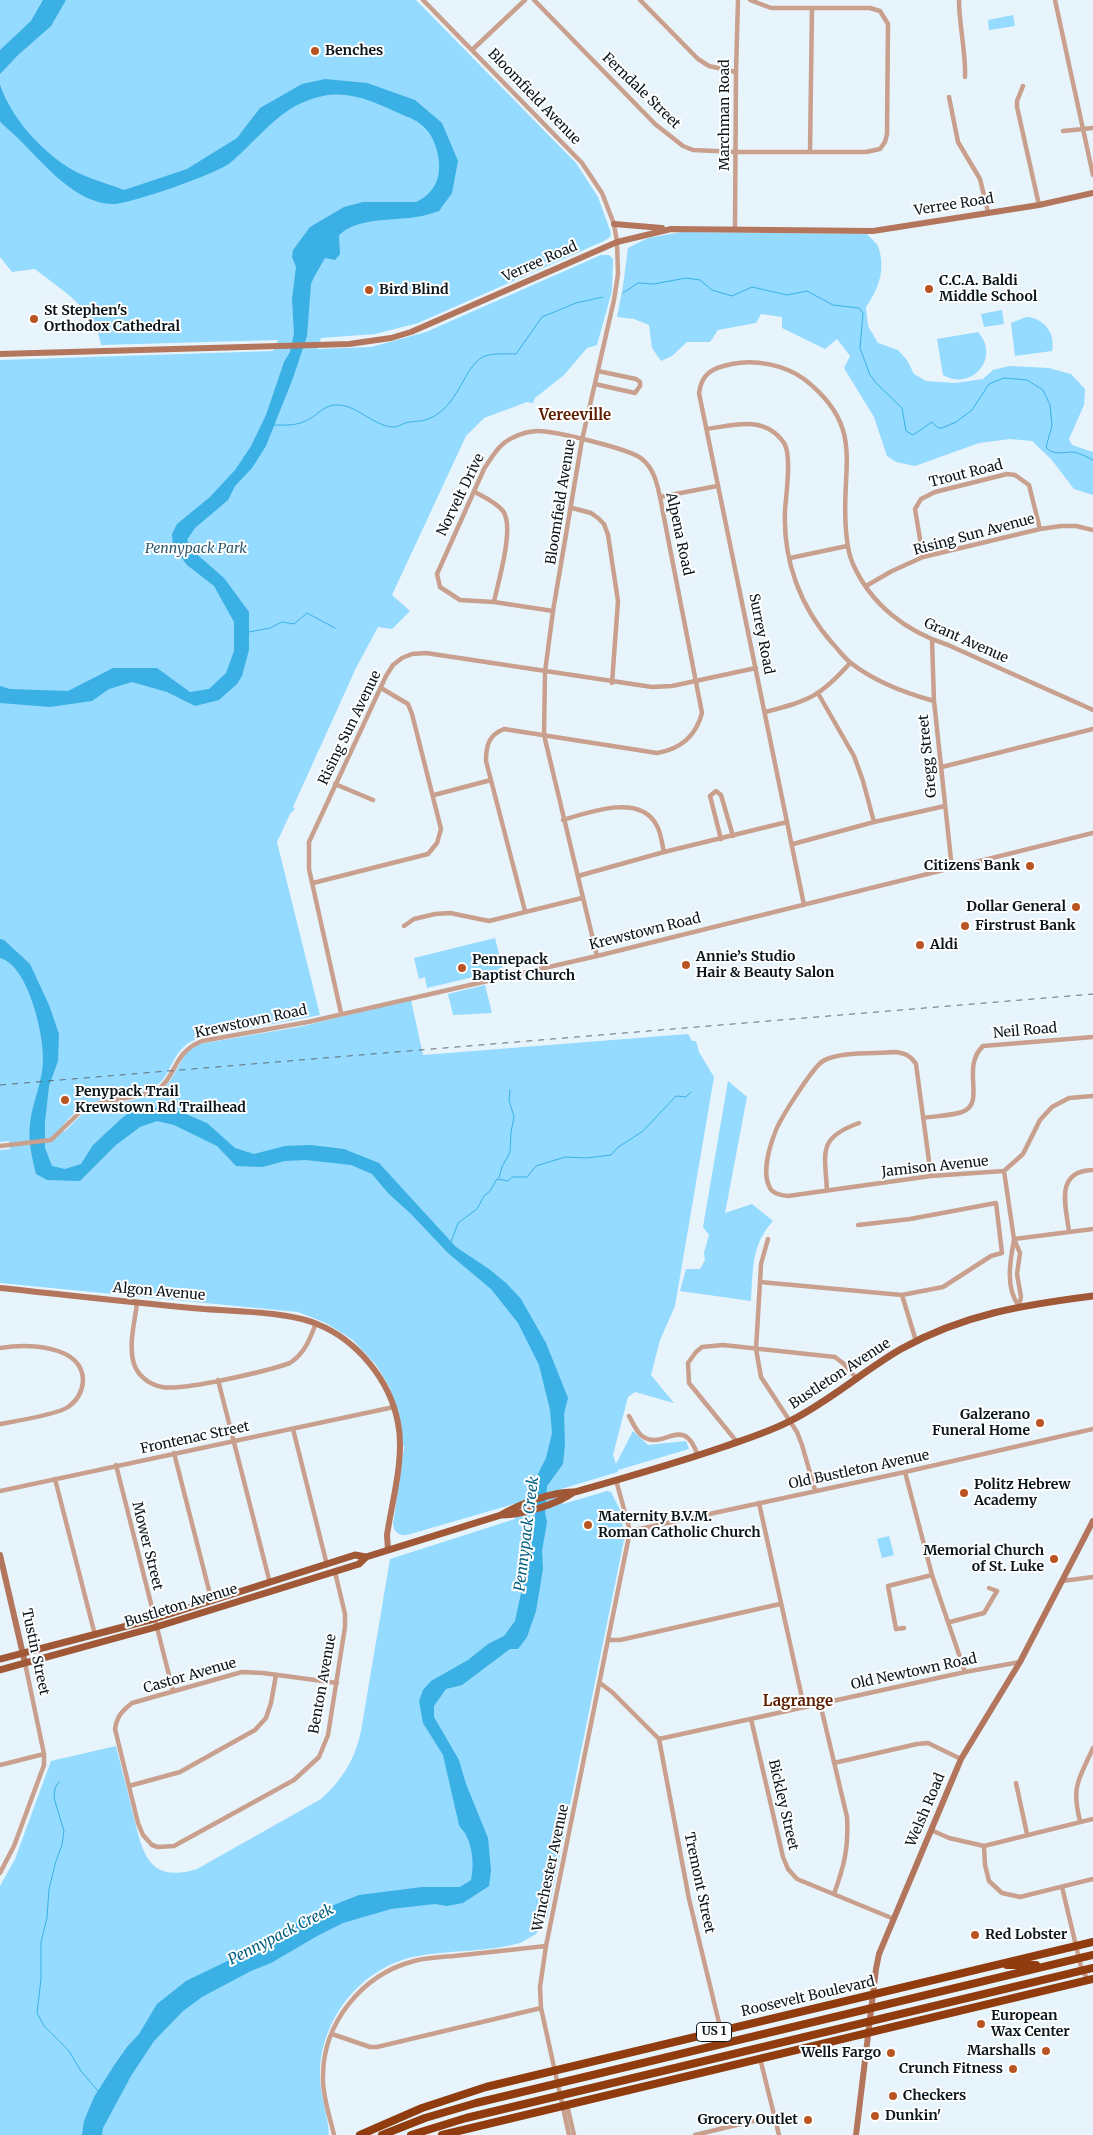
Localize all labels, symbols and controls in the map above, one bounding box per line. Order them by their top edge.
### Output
place label: Benches [325,43,383,59]
marker: Benches [309,45,321,57]
street label: Bloomfield Avenue [484,46,584,148]
street label: Ferndale Street [598,49,684,133]
street label: Marchman Road [717,59,733,171]
street label: Verree Road [913,190,995,220]
street label: Verree Road [500,238,580,286]
place label: C.C.A. Baldi Middle School [939,273,1037,306]
place label: Bird Blind [379,282,449,298]
marker: C.C.A. Baldi Middle School [923,283,935,295]
marker: Bird Blind [363,284,375,296]
place label: St Stephen's Orthodox Cathedral [44,303,180,336]
marker: St Stephen's Orthodox Cathedral [28,313,40,325]
district label: Vereeville [539,407,611,425]
street label: Bloomfield Avenue [543,438,579,566]
street label: Norvelt Drive [434,451,488,539]
street label: Trout Road [928,457,1004,491]
street label: Alpena Road [662,491,696,577]
street label: Rising Sun Avenue [911,511,1037,559]
park label: Pennypack Park [145,541,247,557]
street label: Surrey Road [745,592,777,676]
street label: Grant Avenue [921,615,1011,667]
street label: Rising Sun Avenue [315,668,385,788]
street label: Gregg Street [915,714,941,798]
place label: Citizens Bank [924,858,1020,874]
marker: Citizens Bank [1024,860,1036,872]
place label: Dollar General [966,899,1066,915]
marker: Dollar General [1070,901,1082,913]
street label: Krewstown Road [588,910,702,954]
place label: Firstrust Bank [975,918,1076,934]
marker: Firstrust Bank [959,920,971,932]
place label: Aldi [930,937,958,953]
marker: Aldi [914,939,926,951]
place label: Annie’s Studio Hair & Beauty Salon [696,949,834,982]
place label: Pennepack Baptist Church [472,952,575,984]
marker: Annie’s Studio Hair & Beauty Salon [680,959,692,971]
marker: Pennepack Baptist Church [456,962,468,974]
street label: Krewstown Road [193,1002,309,1042]
street label: Neil Road [992,1020,1058,1042]
place label: Penypack Trail Krewstown Rd Trailhead [75,1084,246,1116]
marker: Penypack Trail Krewstown Rd Trailhead [59,1094,71,1106]
street label: Jamison Avenue [881,1153,989,1181]
street label: Algon Avenue [112,1280,206,1304]
street label: Bustleton Avenue [786,1335,894,1413]
place label: Galzerano Funeral Home [932,1407,1030,1440]
marker: Galzerano Funeral Home [1034,1417,1046,1429]
street label: Frontenac Street [139,1418,251,1458]
street label: Old Bustleton Avenue [787,1447,931,1493]
water label: Pennypack Creek [511,1475,543,1593]
place label: Politz Hebrew Academy [974,1477,1070,1510]
marker: Politz Hebrew Academy [958,1487,970,1499]
street label: Mower Street [128,1500,166,1592]
place label: Maternity B.V.M. Roman Catholic Church [598,1509,761,1541]
marker: Maternity B.V.M. Roman Catholic Church [582,1519,594,1531]
place label: Memorial Church of St. Luke [923,1543,1044,1575]
marker: Memorial Church of St. Luke [1048,1553,1060,1565]
street label: Bustleton Avenue [123,1581,239,1631]
street label: Tustin Street [18,1607,52,1697]
street label: Benton Avenue [306,1633,340,1735]
street label: Old Newtown Road [850,1650,978,1694]
street label: Castor Avenue [142,1655,238,1697]
district label: Lagrange [763,1693,833,1711]
street label: Bickley Street [764,1758,802,1852]
street label: Welsh Road [903,1771,949,1849]
street label: Winchester Avenue [529,1803,573,1933]
street label: Tremont Street [680,1831,718,1935]
water label: Pennypack Creek [225,1901,337,1969]
place label: Red Lobster [985,1927,1067,1943]
marker: Red Lobster [969,1929,981,1941]
street label: Roosevelt Boulevard [739,1973,877,2021]
place label: European Wax Center [991,2008,1070,2040]
marker: European Wax Center [975,2018,987,2030]
road number: US 1 [696,2022,732,2041]
place label: Marshalls [967,2043,1036,2059]
place label: Wells Fargo [801,2045,881,2061]
marker: Marshalls [1040,2045,1052,2057]
marker: Wells Fargo [885,2047,897,2059]
place label: Crunch Fitness [899,2061,1003,2077]
marker: Crunch Fitness [1007,2063,1019,2075]
place label: Checkers [903,2088,966,2104]
marker: Checkers [887,2090,899,2102]
place label: Dunkin' [885,2108,941,2124]
marker: Dunkin' [869,2110,881,2122]
place label: Grocery Outlet [697,2112,798,2128]
marker: Grocery Outlet [802,2114,814,2126]

